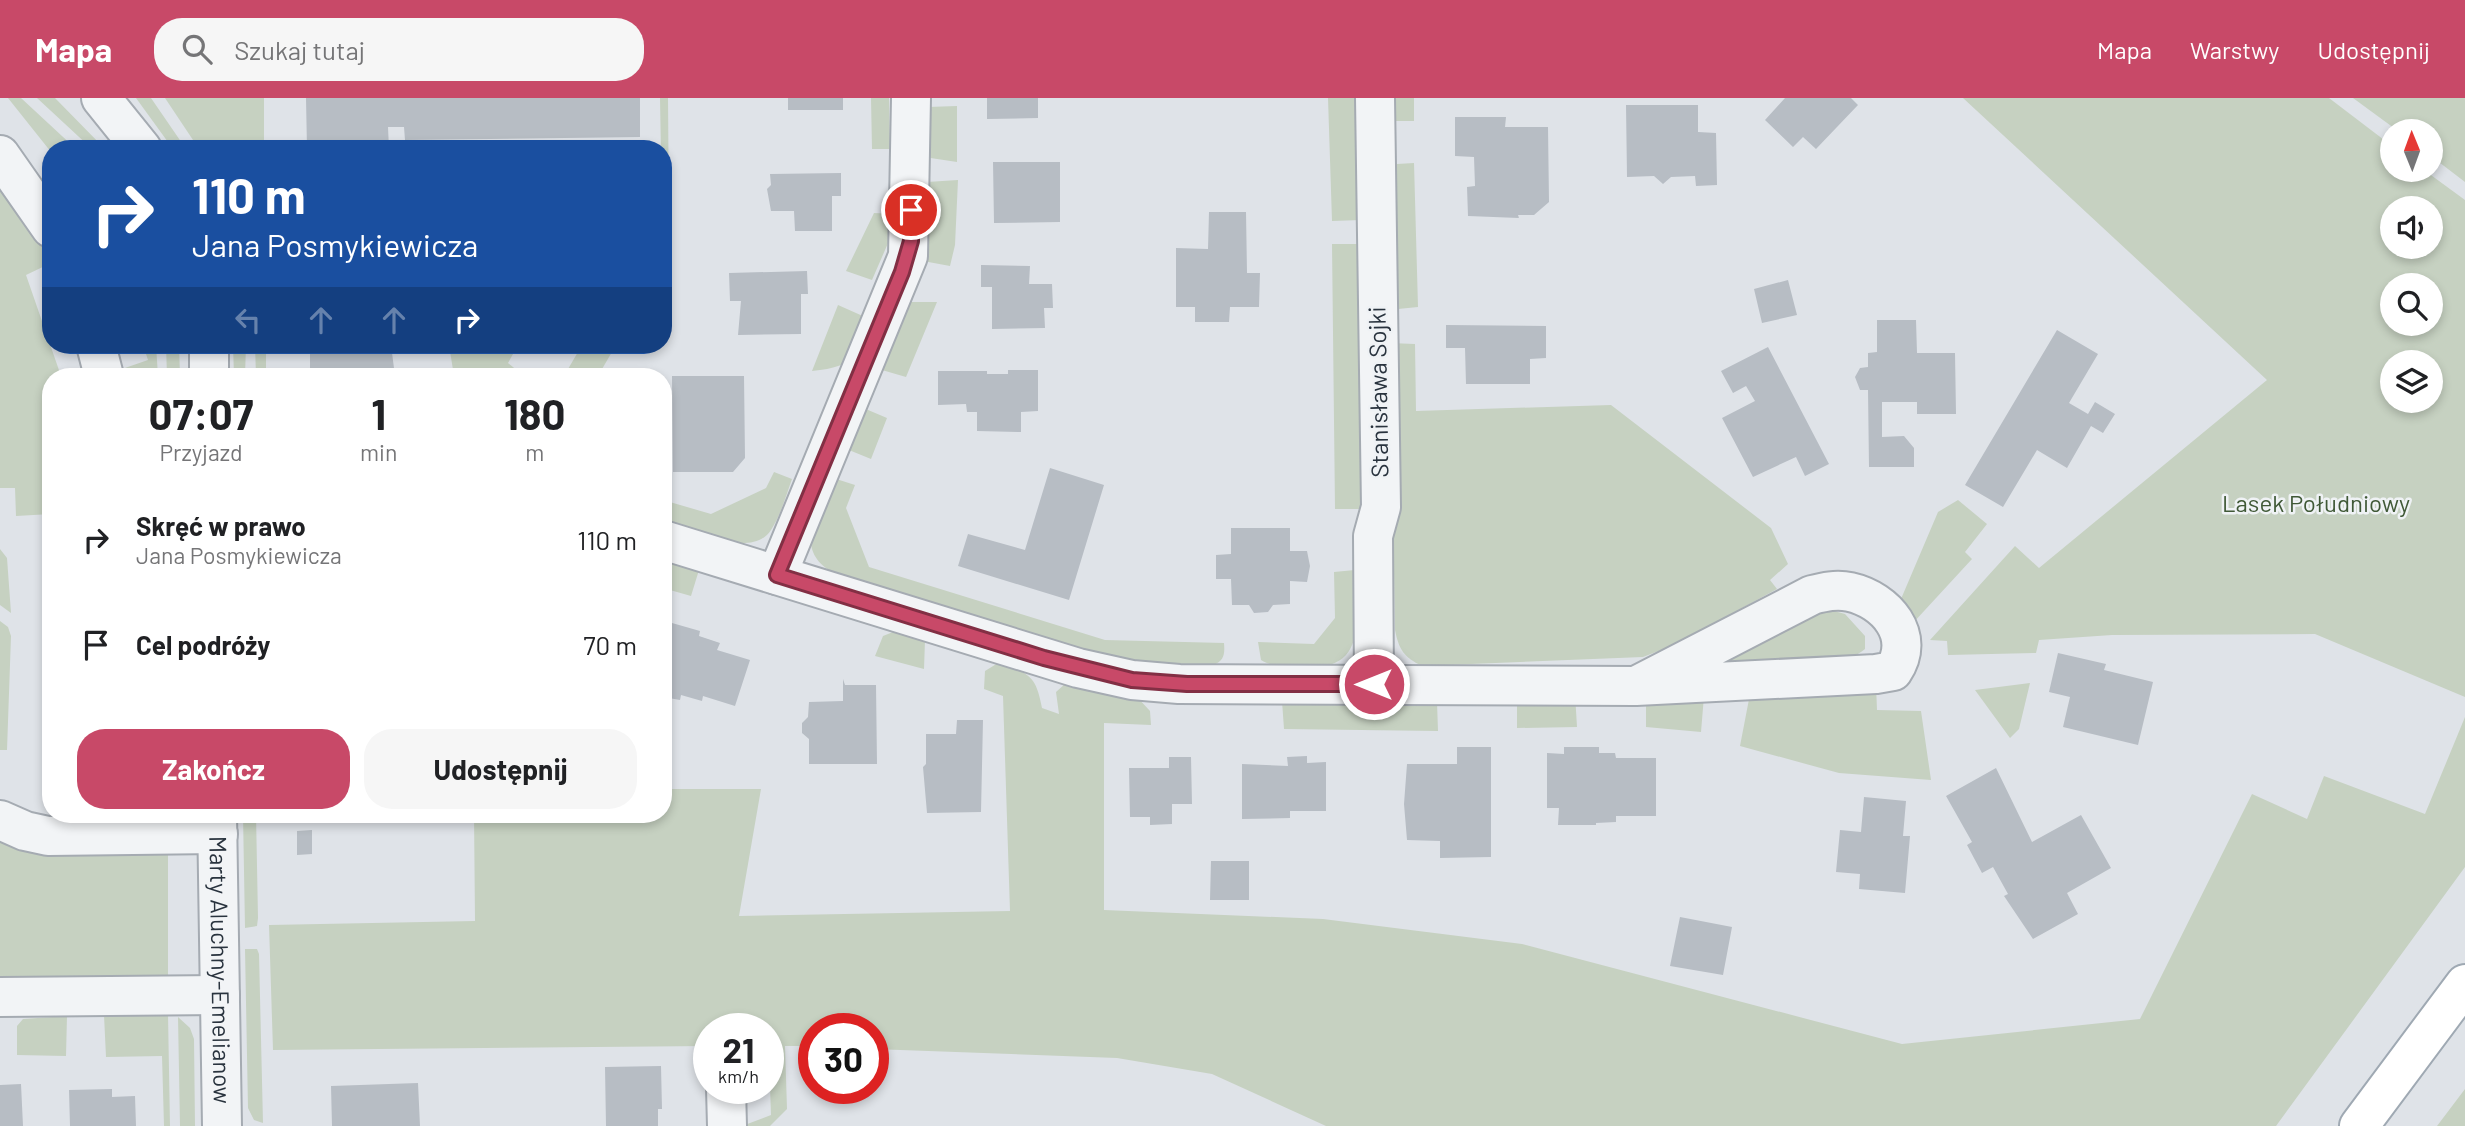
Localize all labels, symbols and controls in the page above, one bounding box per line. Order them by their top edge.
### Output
search box [154,18,644,81]
text: Mapa [35,29,112,69]
icon: search [178,30,216,68]
text: Szukaj tutaj [234,34,365,65]
text: Mapa [2097,35,2152,64]
text: Warstwy [2190,35,2279,64]
text: Udostępnij [2317,35,2430,64]
north arrow [2380,119,2443,182]
map controls [2380,119,2443,413]
text: 110 m [192,165,306,224]
icon: right [77,168,168,259]
pin [881,180,941,240]
icon: arrive [892,191,930,229]
button: sound [2380,196,2443,259]
text: Jana Posmykiewicza [192,225,478,263]
button: search [2380,273,2443,336]
icon: left [229,301,267,339]
icon: ahead [302,301,340,339]
icon: ahead [375,301,413,339]
icon: right [448,301,486,339]
street label: Stanisława Sojki [1362,306,1393,478]
button: layers [2380,350,2443,413]
text: 07:07 [149,388,253,438]
text: 1 [371,388,386,438]
text: 180 [504,388,565,438]
text: Przyjazd [159,438,243,466]
text: min [360,438,397,466]
text: m [525,438,544,466]
park label: Lasek Południowy [2222,488,2410,517]
text: Skręć w prawo [136,510,306,541]
icon: right [77,521,115,559]
text: 110 m [577,524,637,555]
text: Jana Posmykiewicza [136,541,342,569]
icon: arrive [77,626,115,664]
text: Cel podróży [136,629,270,660]
text: 70 m [583,629,637,660]
position arrow [1337,647,1411,721]
button: Zakończ [77,729,350,809]
button: Udostępnij [364,729,637,809]
street label: Marty Aluchny-Emelianow [204,836,238,1104]
speed limit sign: 30 [798,1013,889,1104]
text: 21 [723,1028,754,1070]
text: km/h [718,1065,759,1087]

